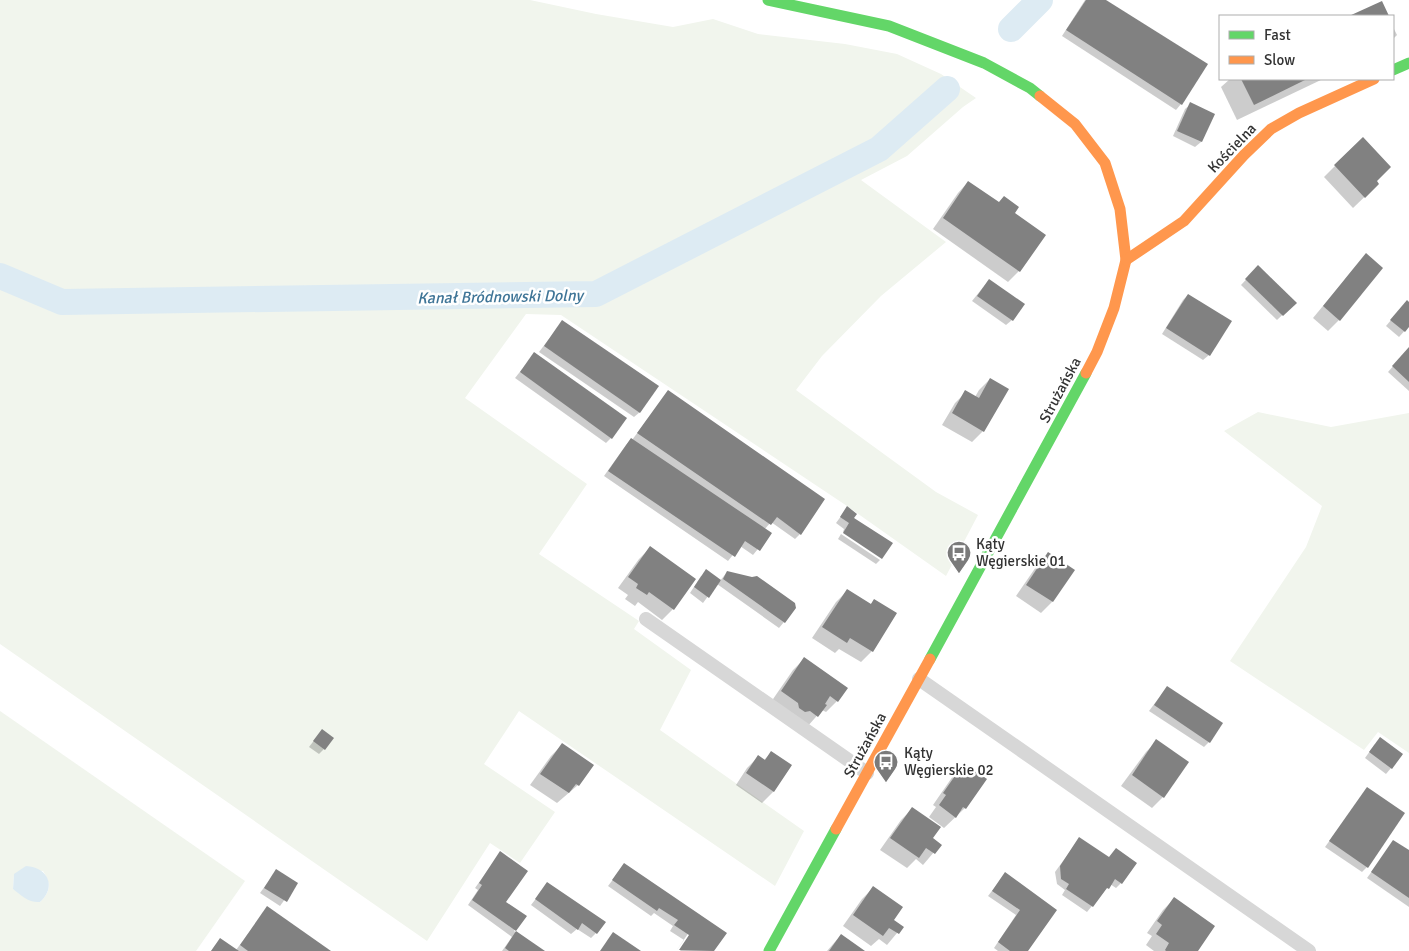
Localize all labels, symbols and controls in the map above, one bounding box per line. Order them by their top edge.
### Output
legend [1219,15,1394,80]
text: Fast [1264,26,1291,44]
text: Slow [1264,51,1295,69]
street label: Kościelna [1204,119,1260,177]
water label: Kanał Bródnowski Dolny [417,286,586,308]
street label: Strużańska [1035,354,1085,426]
place label: Kąty Węgierskie 01 [976,535,1066,570]
bus stop icon: Kąty Węgierskie 01 [946,540,972,574]
street label: Strużańska [840,709,890,781]
place label: Kąty Węgierskie 02 [904,744,994,779]
bus stop icon: Kąty Węgierskie 02 [873,749,899,783]

